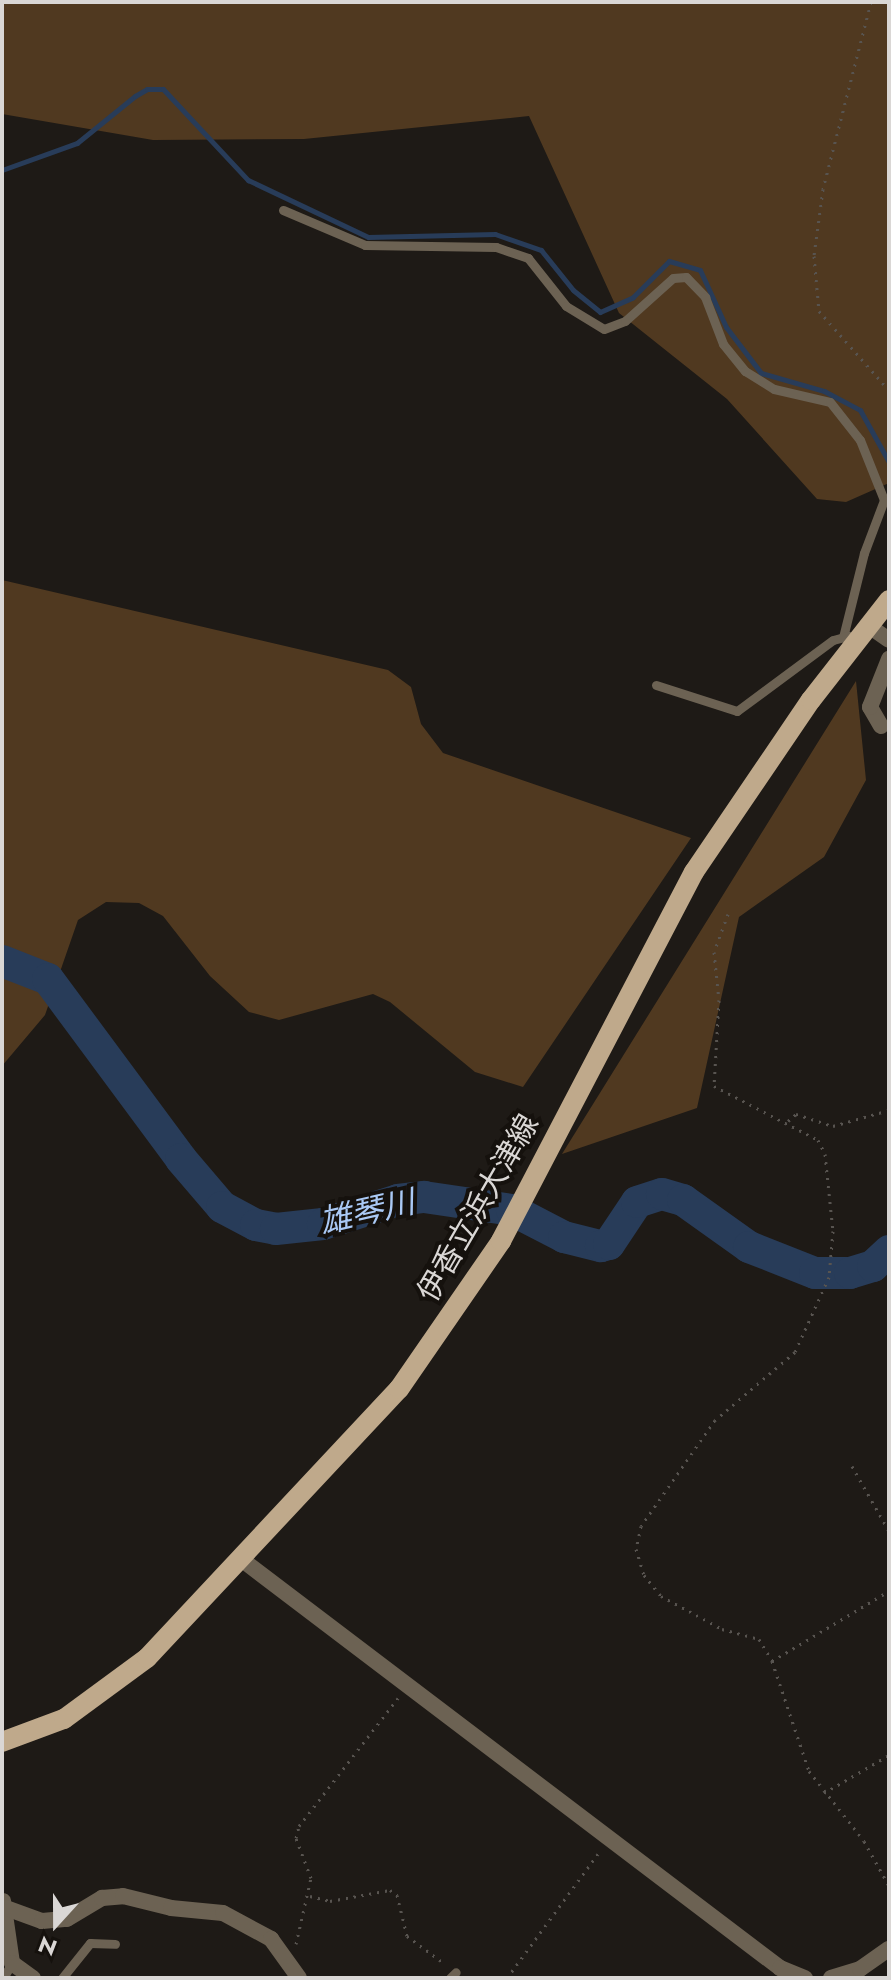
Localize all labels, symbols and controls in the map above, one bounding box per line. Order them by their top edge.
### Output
street label: 伊香立浜大津線 [410,1108,546,1308]
water label: 雄琴川 [316,1182,418,1242]
north arrow [16,1884,96,1964]
text: N [34,1928,61,1964]

